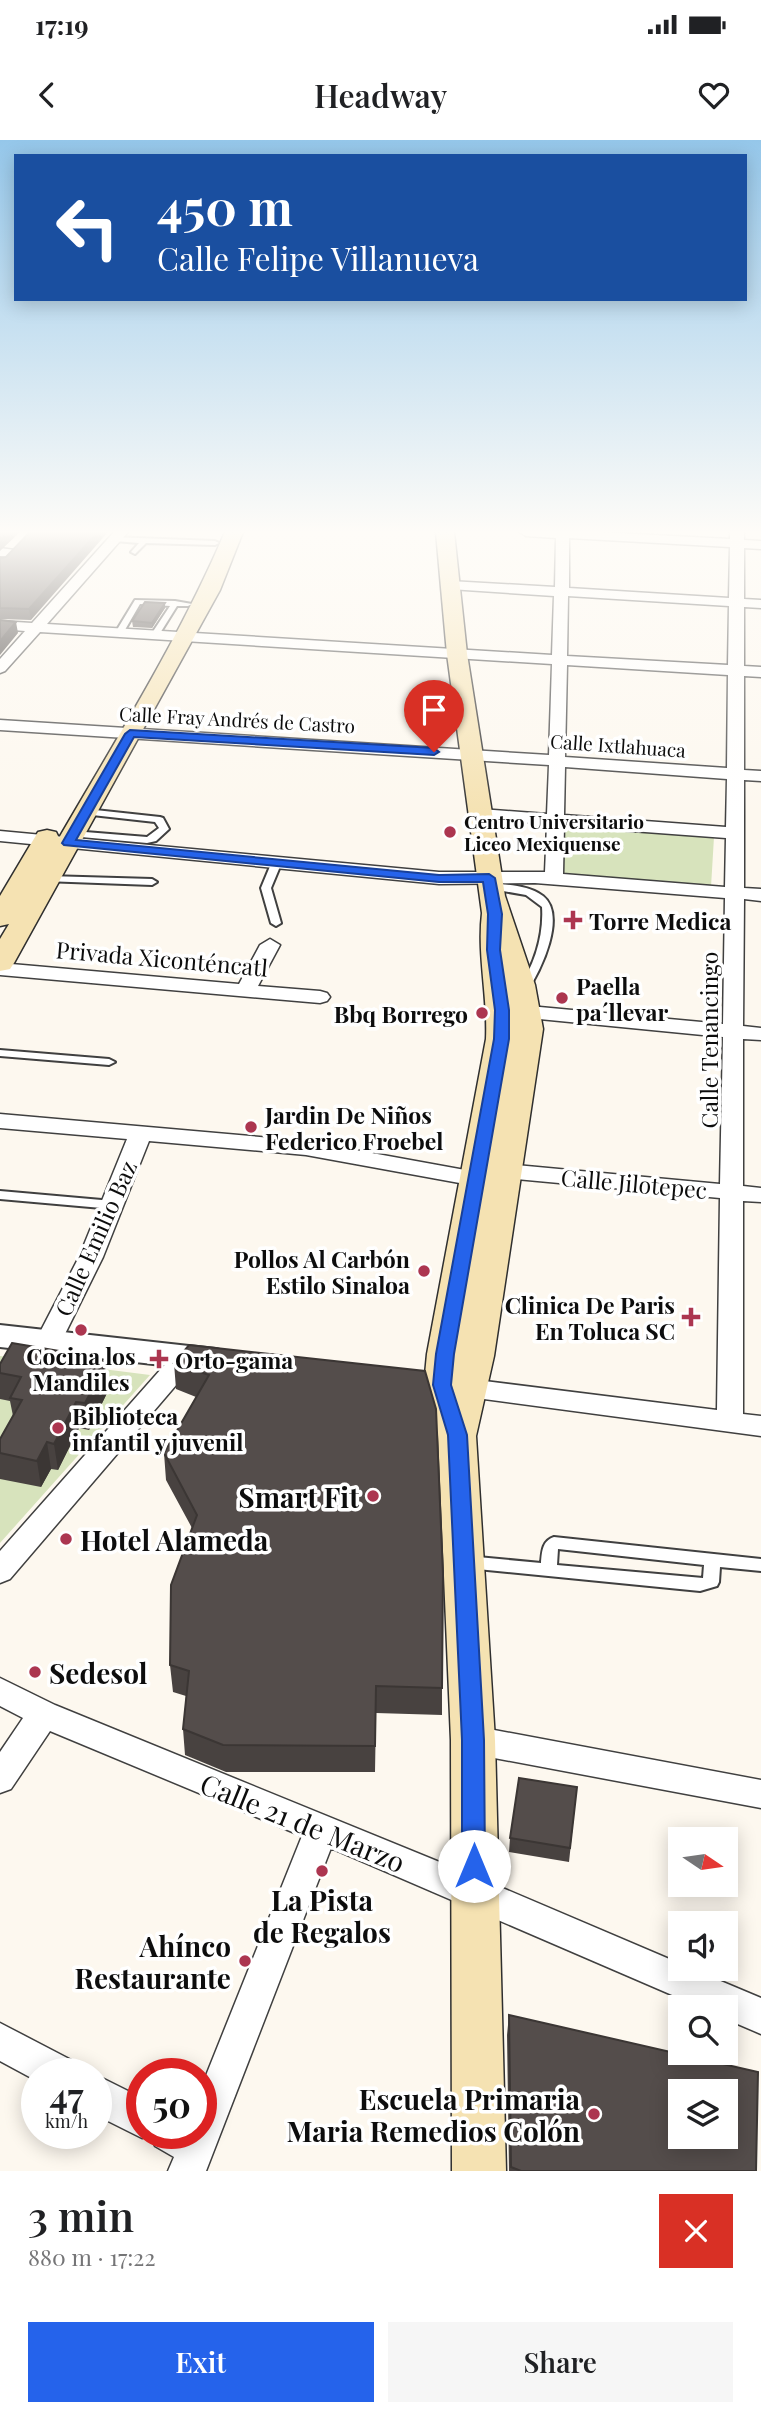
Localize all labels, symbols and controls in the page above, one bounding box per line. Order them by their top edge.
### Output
text: 17:19 [35,7,89,42]
text: Headway [314,73,447,116]
icon: back [28,76,66,114]
icon: heart [695,76,733,114]
text: 450 m [157,173,293,238]
icon: left [42,182,133,273]
text: Calle Felipe Villanueva [157,236,479,279]
pin [404,680,464,752]
icon: arrive [415,691,453,729]
street label: Calle Fray Andrés de Castro [118,700,356,738]
street label: Calle Ixtlahuaca [549,727,687,763]
place label: Centro Universitario Liceo Mexiquense [464,808,644,856]
marker: Centro Universitario Liceo Mexiquense [442,824,458,840]
place label: Torre Medica [589,905,731,936]
marker: Torre Medica [563,910,583,930]
street label: Privada Xiconténcatl [55,933,270,983]
street label: Calle Tenancingo [693,952,724,1128]
place label: Paella pa´llevar [576,970,668,1027]
marker: Paella pa´llevar [554,990,570,1006]
place label: Bbq Borrego [334,998,468,1029]
marker: Bbq Borrego [474,1005,490,1021]
place label: Jardin De Niños Federico Froebel [264,1099,443,1156]
marker: Jardin De Niños Federico Froebel [243,1119,259,1135]
street label: Calle Emilio Baz [47,1155,143,1321]
street label: Calle Jilotepec [560,1161,708,1205]
place label: Pollos Al Carbón Estilo Sinaloa [234,1243,410,1300]
marker: Pollos Al Carbón Estilo Sinaloa [416,1263,432,1279]
place label: Clinica De Paris En Toluca SC [505,1289,675,1346]
marker: Clinica De Paris En Toluca SC [681,1307,701,1327]
marker: Cocina los Mandiles [73,1322,89,1338]
place label: Cocina los Mandiles [26,1340,136,1397]
place label: Orto-gama [175,1344,293,1375]
marker: Orto-gama [149,1349,169,1369]
place label: Biblioteca infantil y juvenil [72,1400,243,1457]
marker: Biblioteca infantil y juvenil [50,1420,66,1436]
place label: Smart Fit [238,1478,359,1515]
marker: Smart Fit [365,1488,381,1504]
place label: Hotel Alameda [80,1521,269,1558]
marker: Hotel Alameda [58,1531,74,1547]
place label: Sedesol [49,1654,148,1691]
marker: Sedesol [27,1664,43,1680]
street label: Calle 21 de Marzo [195,1764,411,1880]
north arrow [668,1827,738,1897]
map controls [668,1827,738,2149]
position arrow [437,1829,511,1903]
marker: La Pista de Regalos [314,1863,330,1879]
place label: La Pista de Regalos [253,1881,391,1950]
button: sound [668,1911,738,1981]
place label: Ahínco Restaurante [75,1927,231,1996]
marker: Ahínco Restaurante [237,1953,253,1969]
button: search [668,1995,738,2065]
speed limit sign: 50 [126,2058,217,2149]
text: 47 [49,2071,83,2118]
button: layers [668,2079,738,2149]
place label: Escuela Primaria Maria Remedios Colón [287,2080,580,2149]
marker: Escuela Primaria Maria Remedios Colón [586,2106,602,2122]
text: km/h [45,2109,88,2133]
text: 3 min [28,2187,134,2243]
button: close [659,2194,733,2268]
text: 880 m · 17:22 [28,2241,155,2272]
button: Exit [28,2322,374,2402]
button: Share [388,2322,733,2402]

